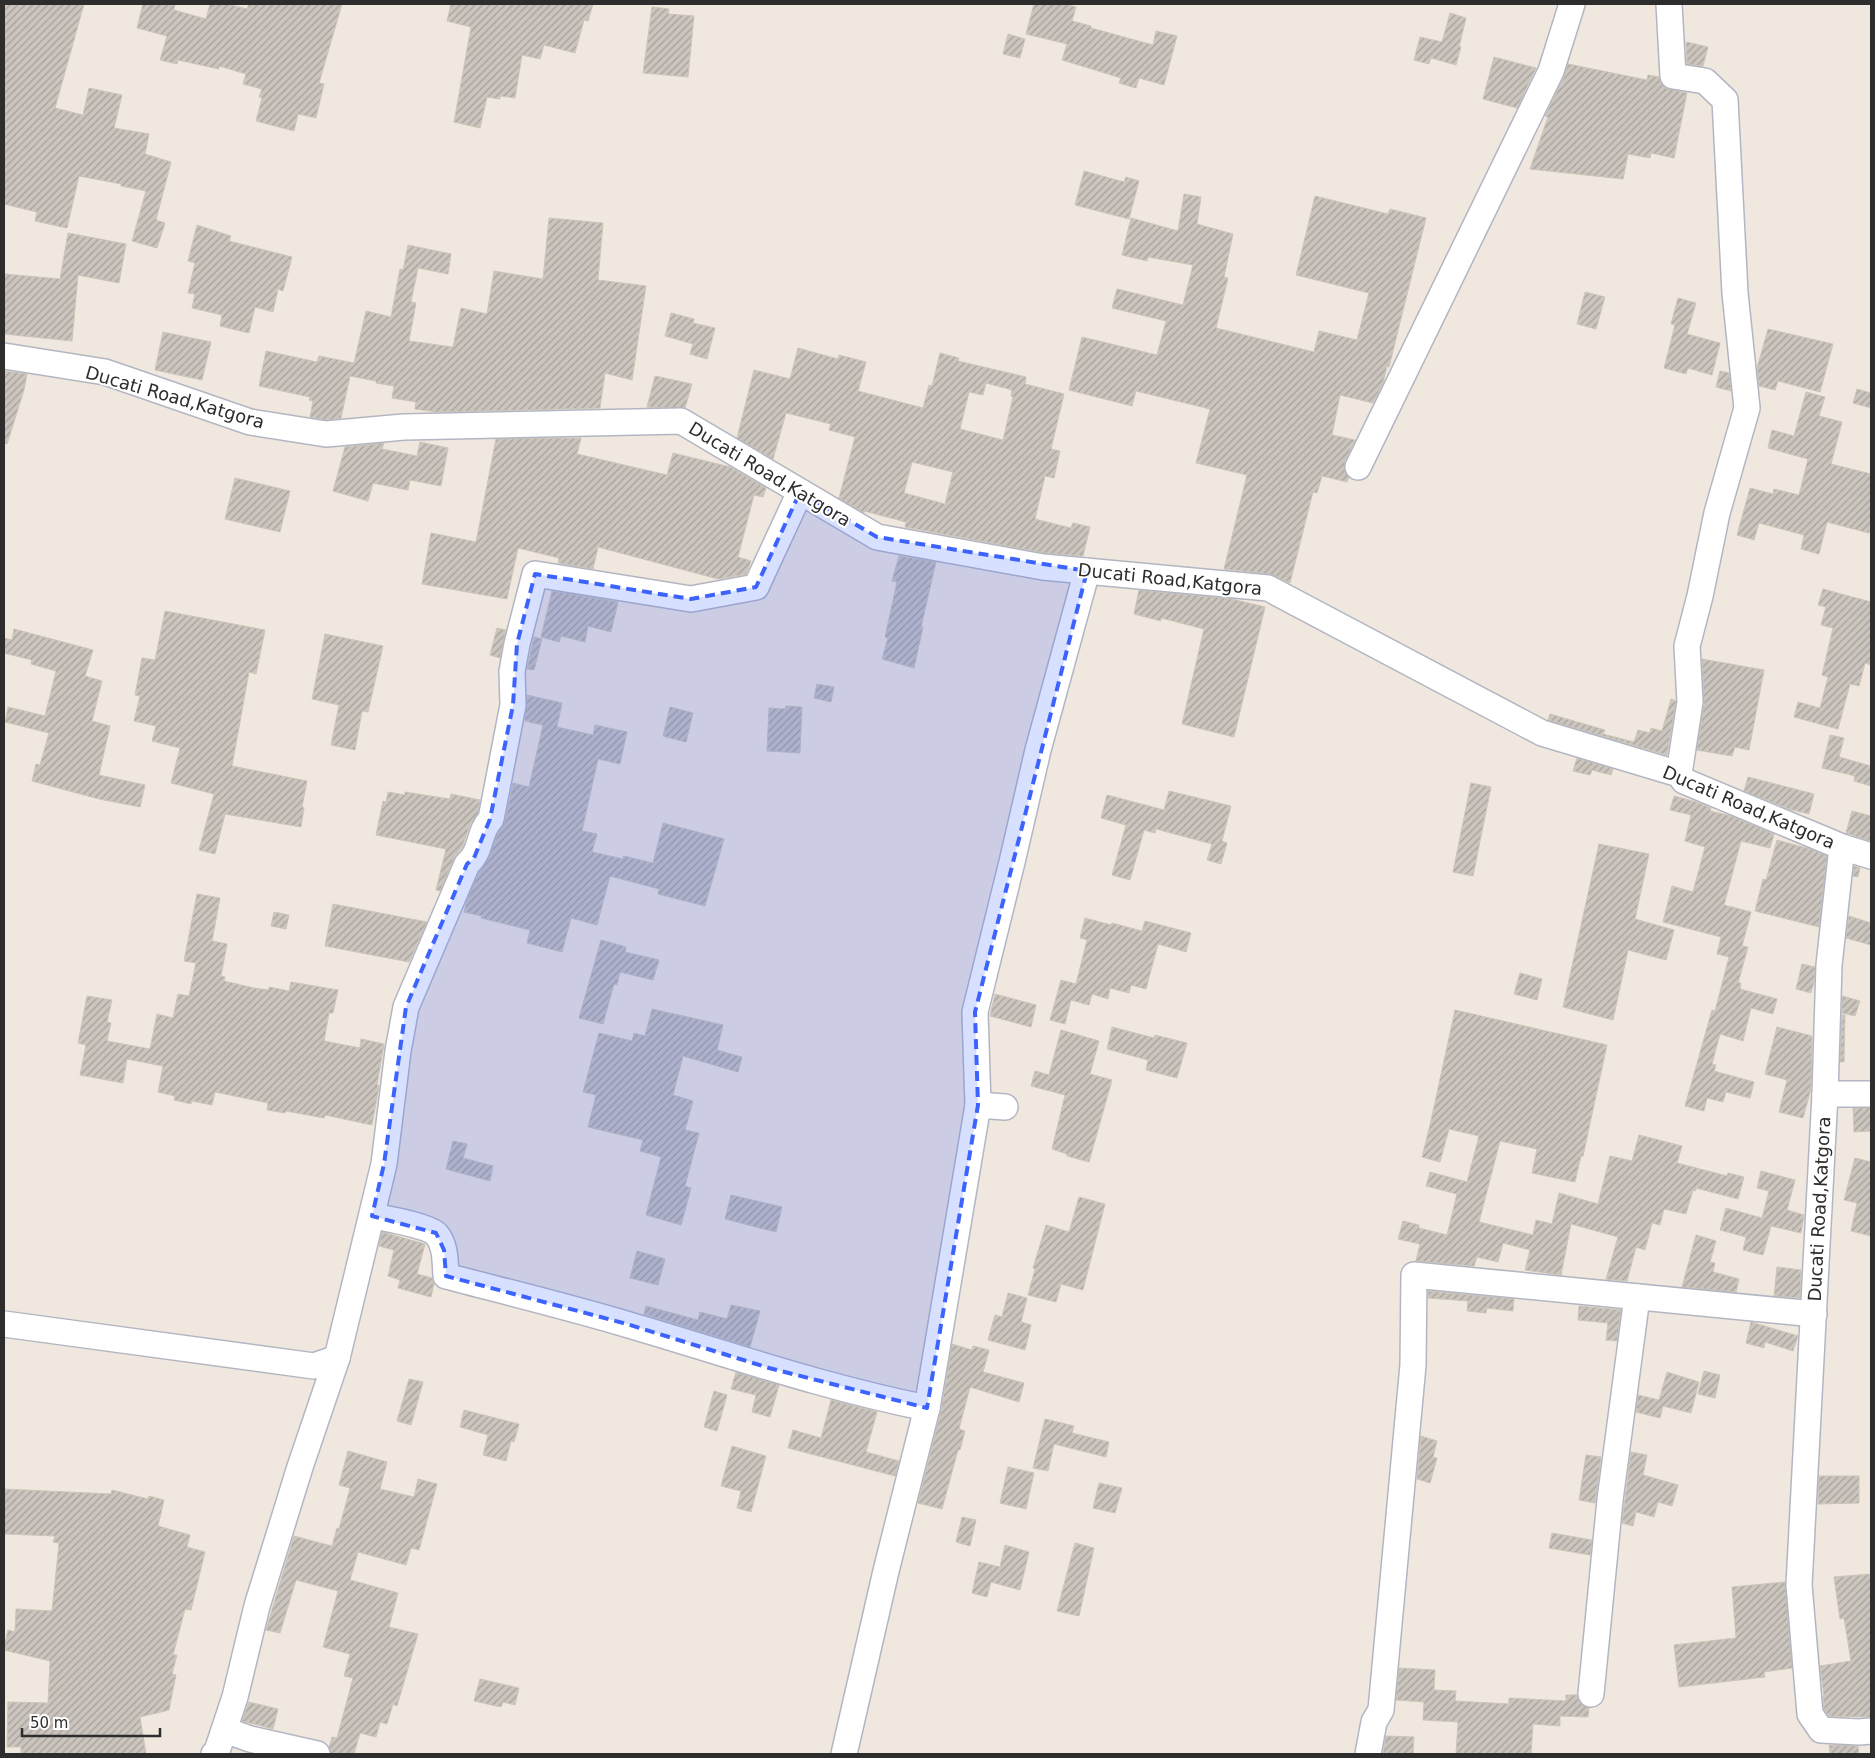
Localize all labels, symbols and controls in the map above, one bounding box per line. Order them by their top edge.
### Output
street label: Ducati Road,Katgora [83,361,267,433]
street label: Ducati Road,Katgora [685,417,855,531]
street label: Ducati Road,Katgora [1077,559,1263,599]
street label: Ducati Road,Katgora [1660,761,1838,853]
street label: Ducati Road,Katgora [1804,1116,1834,1302]
scale bar [22,1706,160,1738]
text: 50 m [30,1714,68,1732]

